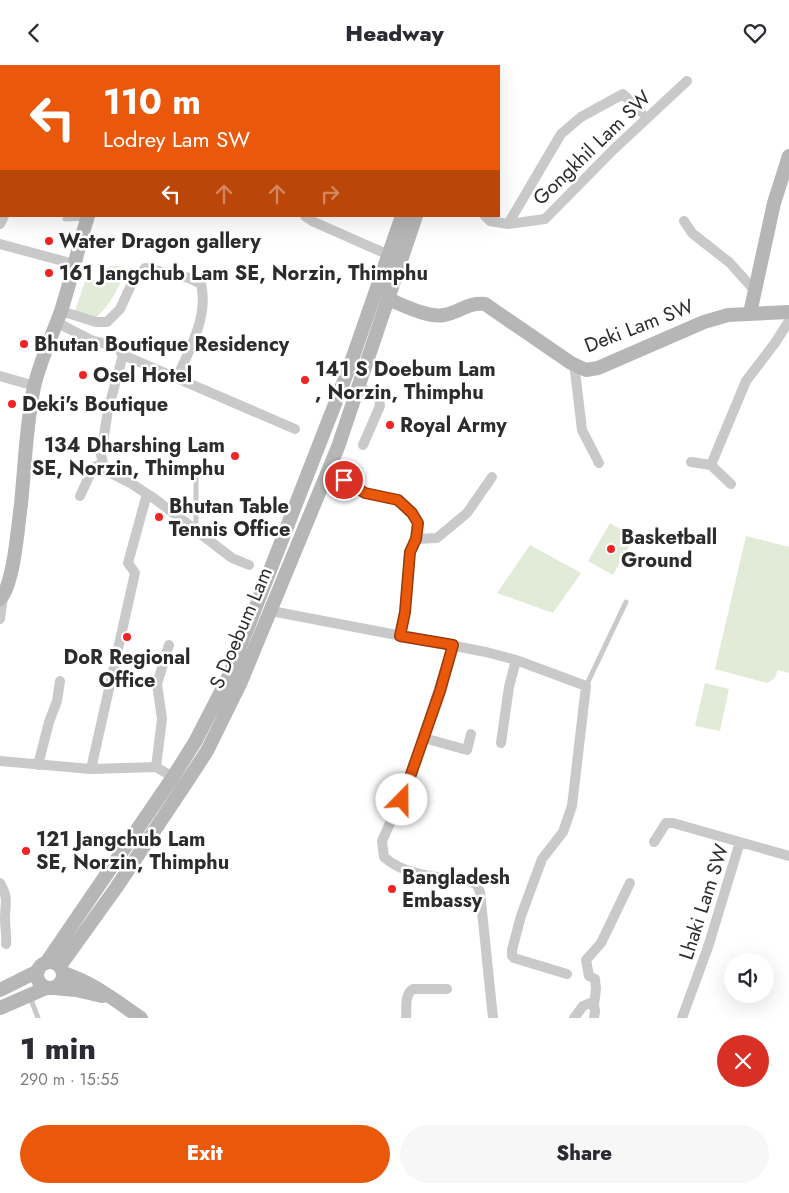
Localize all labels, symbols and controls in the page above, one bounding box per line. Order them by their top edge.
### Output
text: Headway [345,17,444,49]
icon: back [20,19,48,47]
icon: heart [741,19,769,47]
text: 110 m [103,77,201,127]
street label: Gongkhil Lam SW [526,84,658,212]
icon: left [20,85,85,150]
text: Lodrey Lam SW [103,123,250,155]
icon: left [157,180,185,208]
icon: ahead [210,180,238,208]
icon: ahead [263,180,291,208]
icon: right [316,180,344,208]
place label: Water Dragon gallery [59,227,261,256]
marker: Water Dragon gallery [43,235,55,247]
place label: 161 Jangchub Lam SE, Norzin, Thimphu [59,259,428,288]
marker: 161 Jangchub Lam SE, Norzin, Thimphu [43,267,55,279]
street label: Deki Lam SW [580,292,698,360]
place label: Bhutan Boutique Residency [34,330,290,359]
marker: Bhutan Boutique Residency [18,338,30,350]
place label: 141 S Doebum Lam , Norzin, Thimphu [315,355,496,407]
place label: Osel Hotel [93,361,192,390]
marker: Osel Hotel [77,369,89,381]
marker: 141 S Doebum Lam , Norzin, Thimphu [299,374,311,386]
place label: Deki's Boutique [22,390,168,419]
marker: Deki's Boutique [6,398,18,410]
place label: Royal Army [400,411,507,440]
marker: Royal Army [384,419,396,431]
place label: 134 Dharshing Lam SE, Norzin, Thimphu [32,431,225,483]
marker: 134 Dharshing Lam SE, Norzin, Thimphu [229,450,241,462]
pin [323,459,365,501]
icon: arrive [330,466,358,494]
place label: Bhutan Table Tennis Office [169,492,290,544]
marker: Bhutan Table Tennis Office [153,511,165,523]
place label: Basketball Ground [621,523,717,575]
marker: Basketball Ground [605,543,617,555]
street label: S Doebum Lam [202,563,280,693]
marker: DoR Regional Office [121,631,133,643]
place label: DoR Regional Office [64,643,191,695]
position arrow [375,773,427,825]
place label: 121 Jangchub Lam SE, Norzin, Thimphu [36,825,229,877]
street label: Lhaki Lam SW [672,840,736,964]
marker: 121 Jangchub Lam SE, Norzin, Thimphu [20,845,32,857]
place label: Bangladesh Embassy [402,863,510,915]
marker: Bangladesh Embassy [386,883,398,895]
map controls [724,953,774,1003]
button: sound [724,953,774,1003]
text: 1 min [20,1027,96,1070]
button: close [717,1035,769,1087]
text: 290 m · 15:55 [20,1068,119,1091]
button: Exit [20,1125,390,1183]
button: Share [400,1125,769,1183]

